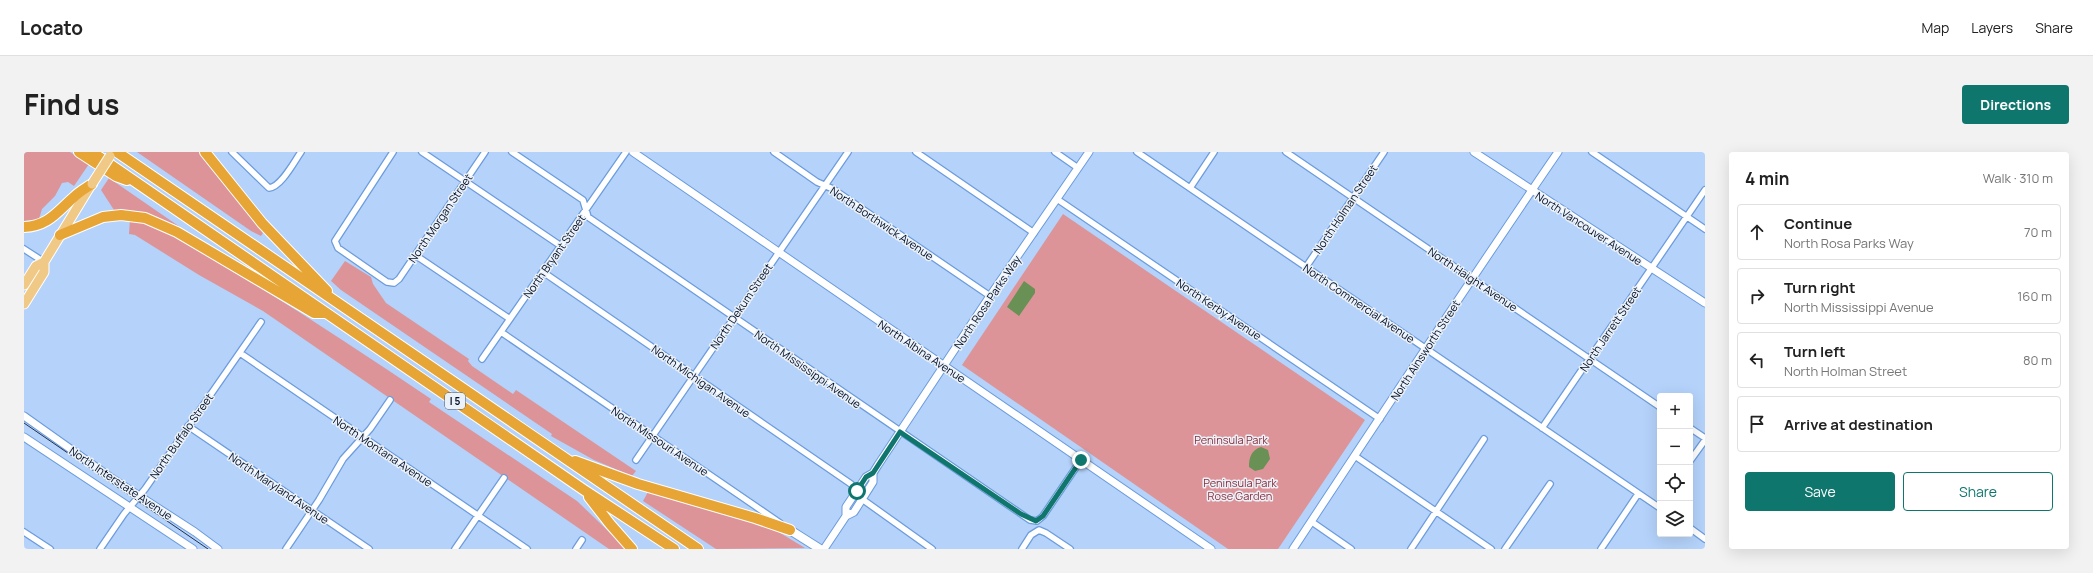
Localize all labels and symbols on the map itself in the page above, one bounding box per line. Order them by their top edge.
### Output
street label: North Holman Street [1310,162,1380,256]
street label: North Morgan Street [405,171,475,265]
street label: North Borthwick Avenue [827,183,937,264]
street label: North Vancouver Avenue [1533,188,1646,268]
street label: North Bryant Street [519,211,589,301]
street label: North Haight Avenue [1425,244,1521,315]
street label: North Rosa Parks Way [950,252,1024,352]
street label: North Dekum Street [707,260,775,352]
street label: North Commercial Avenue [1300,260,1418,346]
street label: North Kerby Avenue [1174,275,1265,343]
street label: North Jarrett Street [1576,284,1644,374]
street label: North Ainsworth Street [1387,297,1463,403]
street label: North Albina Avenue [875,316,969,386]
street label: North Mississippi Avenue [752,327,865,412]
street label: North Michigan Avenue [649,341,754,421]
street label: North Buffalo Street [146,390,216,482]
road number: I 5 [445,393,465,409]
street label: North Missouri Avenue [609,403,712,479]
street label: North Montana Avenue [331,412,436,490]
park label: Peninsula Park [1194,432,1268,447]
street label: North Interstate Avenue [66,443,176,523]
street label: North Maryland Avenue [226,449,332,527]
route end [1072,451,1090,469]
park label: Peninsula Park Rose Garden [1203,475,1277,503]
route start [848,482,866,500]

